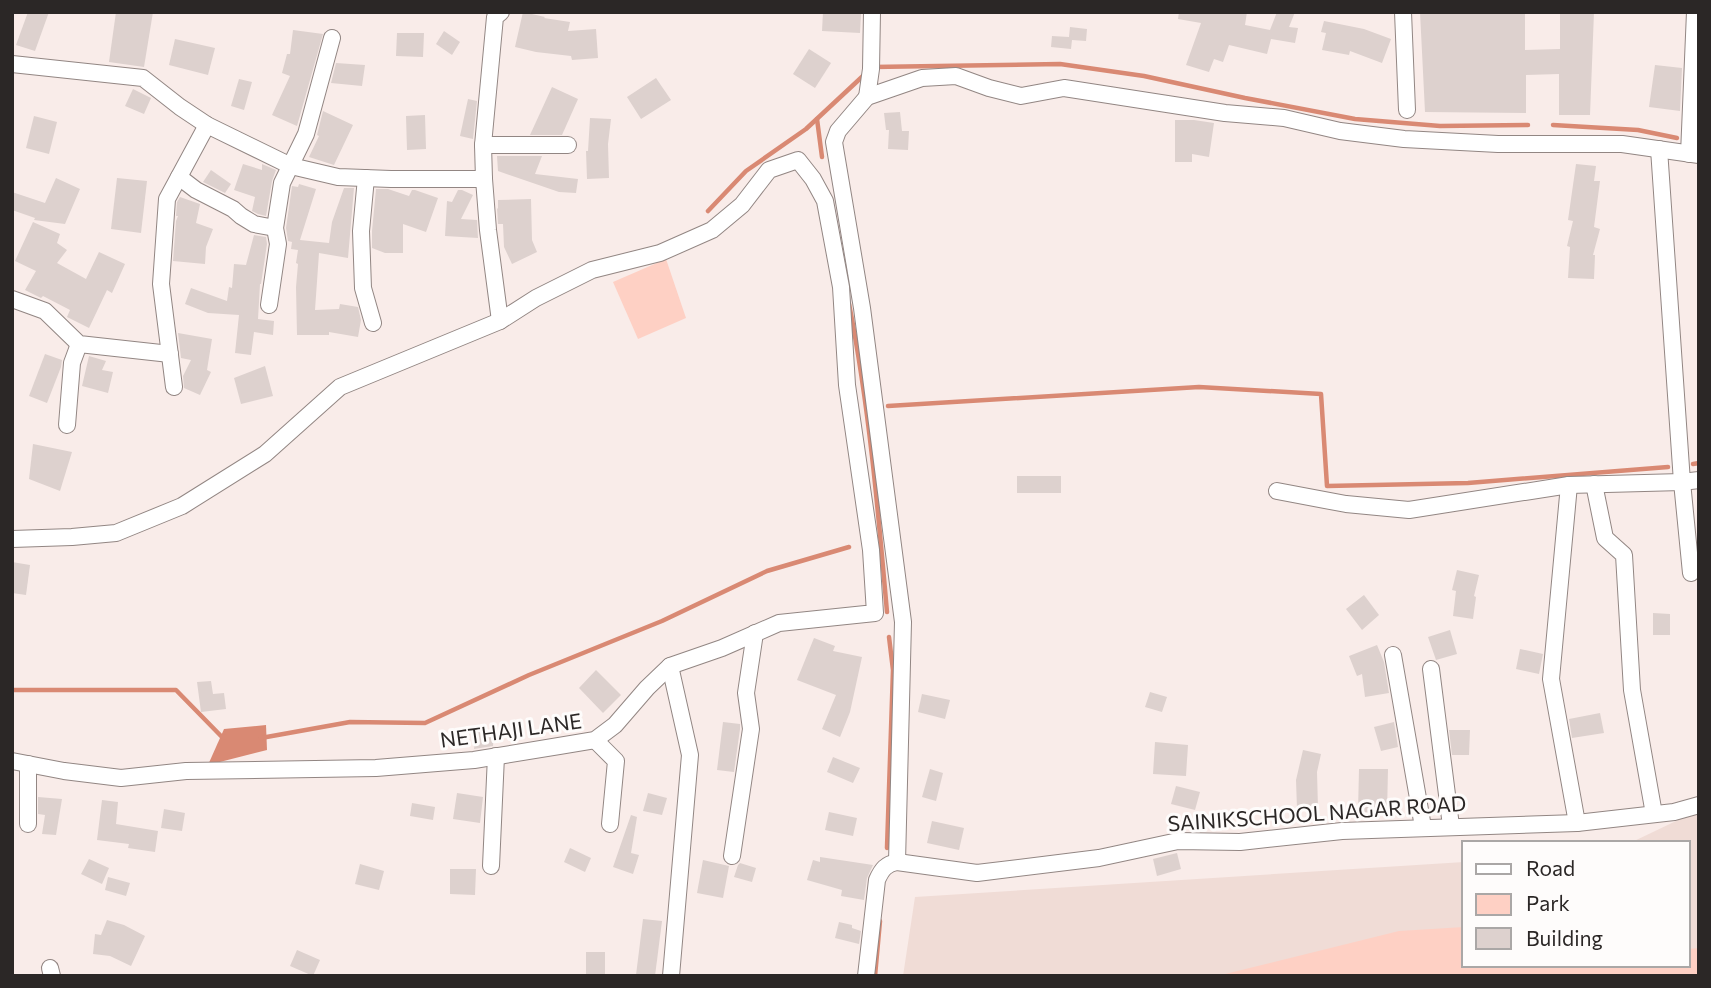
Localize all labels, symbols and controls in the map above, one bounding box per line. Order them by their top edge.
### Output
street label: NETHAJI LANE [438,707,583,752]
street label: SAINIKSCHOOL NAGAR ROAD [1167,790,1467,835]
legend [1462,841,1690,967]
text: Road [1526,855,1575,880]
text: Park [1526,890,1570,915]
text: Building [1526,925,1603,950]

